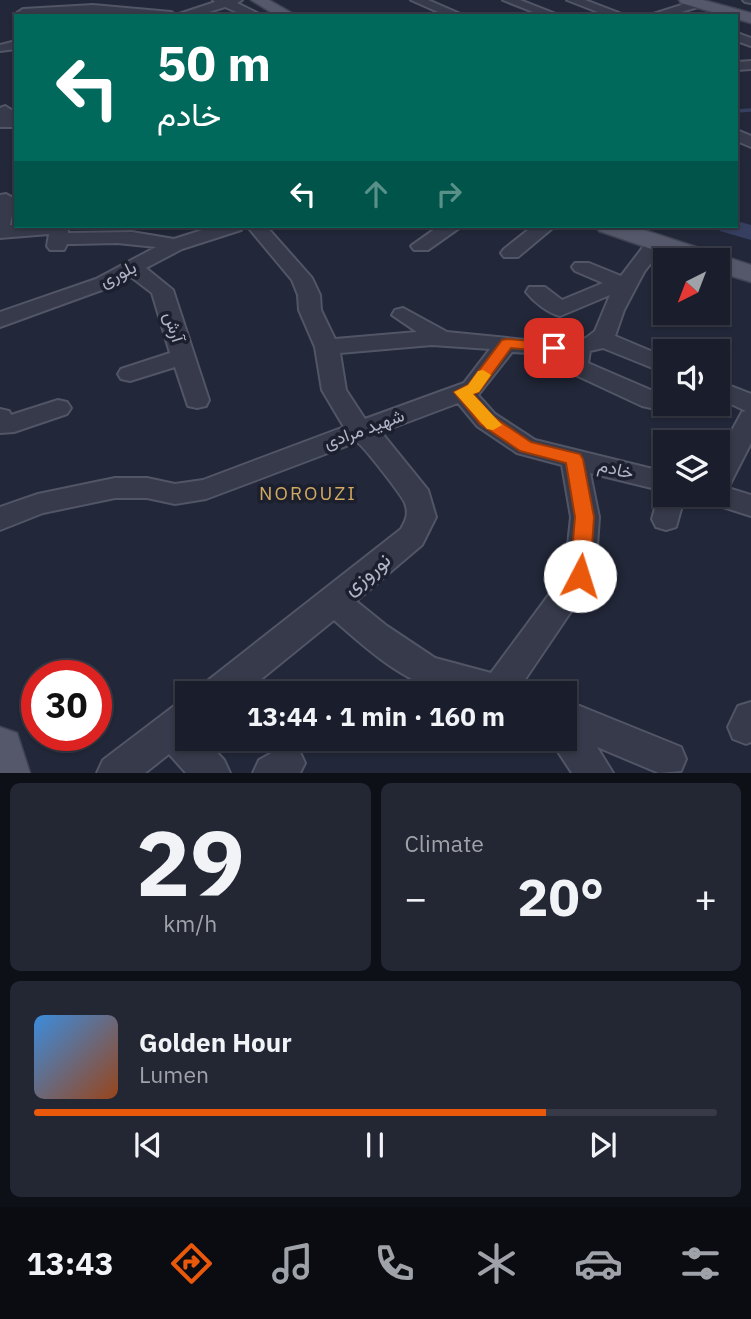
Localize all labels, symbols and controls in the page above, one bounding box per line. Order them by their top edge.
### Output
text: 50 m [157,31,271,94]
icon: left [42,42,133,133]
text: خادم [157,93,221,135]
icon: left [284,175,322,213]
icon: ahead [357,175,395,213]
icon: right [430,175,468,213]
north arrow [653,248,730,326]
map controls [653,248,730,507]
street label: بلوری [96,255,140,292]
street label: آرش [159,309,190,346]
pin [524,318,584,378]
icon: arrive [535,329,573,367]
button: sound [653,339,730,416]
street label: شهید مرادی [320,403,407,454]
button: layers [653,430,730,507]
street label: خادم [596,453,636,485]
district label: NOROUZI [259,481,357,505]
position arrow [543,539,617,613]
street label: نوروزی [337,545,396,601]
speed limit sign: 30 [21,660,112,751]
text: 13:44 · 1 min · 160 m [247,699,505,733]
text: 29 [136,803,245,921]
text: Climate [405,828,484,858]
text: 20° [517,863,604,930]
text: − [405,873,427,922]
text: + [694,873,717,922]
text: km/h [163,908,217,938]
text: Golden Hour [139,1025,292,1059]
text: Lumen [139,1059,209,1089]
icon: previous [129,1126,167,1164]
icon: pause [356,1126,394,1164]
icon: next [584,1126,622,1164]
icon: directions [167,1239,216,1288]
icon: music [268,1239,317,1288]
icon: phone [370,1239,419,1288]
icon: climate [472,1239,521,1288]
icon: car [574,1239,623,1288]
icon: filters [676,1239,725,1288]
text: 13:43 [26,1242,114,1284]

